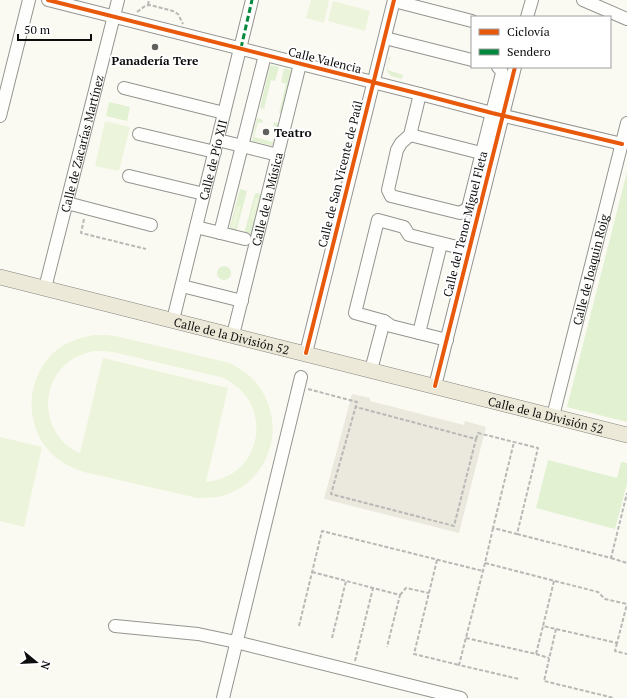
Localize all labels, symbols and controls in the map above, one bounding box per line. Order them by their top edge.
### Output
scale bar [18,16,91,42]
legend [471,16,611,68]
text: 50 m [24,22,51,37]
text: Ciclovía [507,24,550,39]
marker: Panadería Tere [150,42,160,52]
street label: Calle Valencia [287,44,363,76]
text: Sendero [507,44,551,59]
place label: Panadería Tere [112,53,199,68]
street label: Calle de Zacarías Martínez [57,73,106,214]
street label: Calle de San Vicente de Paúl [314,99,366,249]
street label: Calle de Pío XII [195,118,230,202]
place label: Teatro [274,125,312,140]
marker: Teatro [261,127,271,137]
street label: Calle del Tenor Miguel Fleta [440,150,490,298]
street label: Calle de la Música [248,151,285,248]
street label: Calle de Joaquin Roig [569,212,611,327]
street label: Calle de la División 52 [172,314,291,357]
street label: Calle de la División 52 [487,393,605,436]
north arrow [16,642,56,682]
text: N [37,659,53,672]

